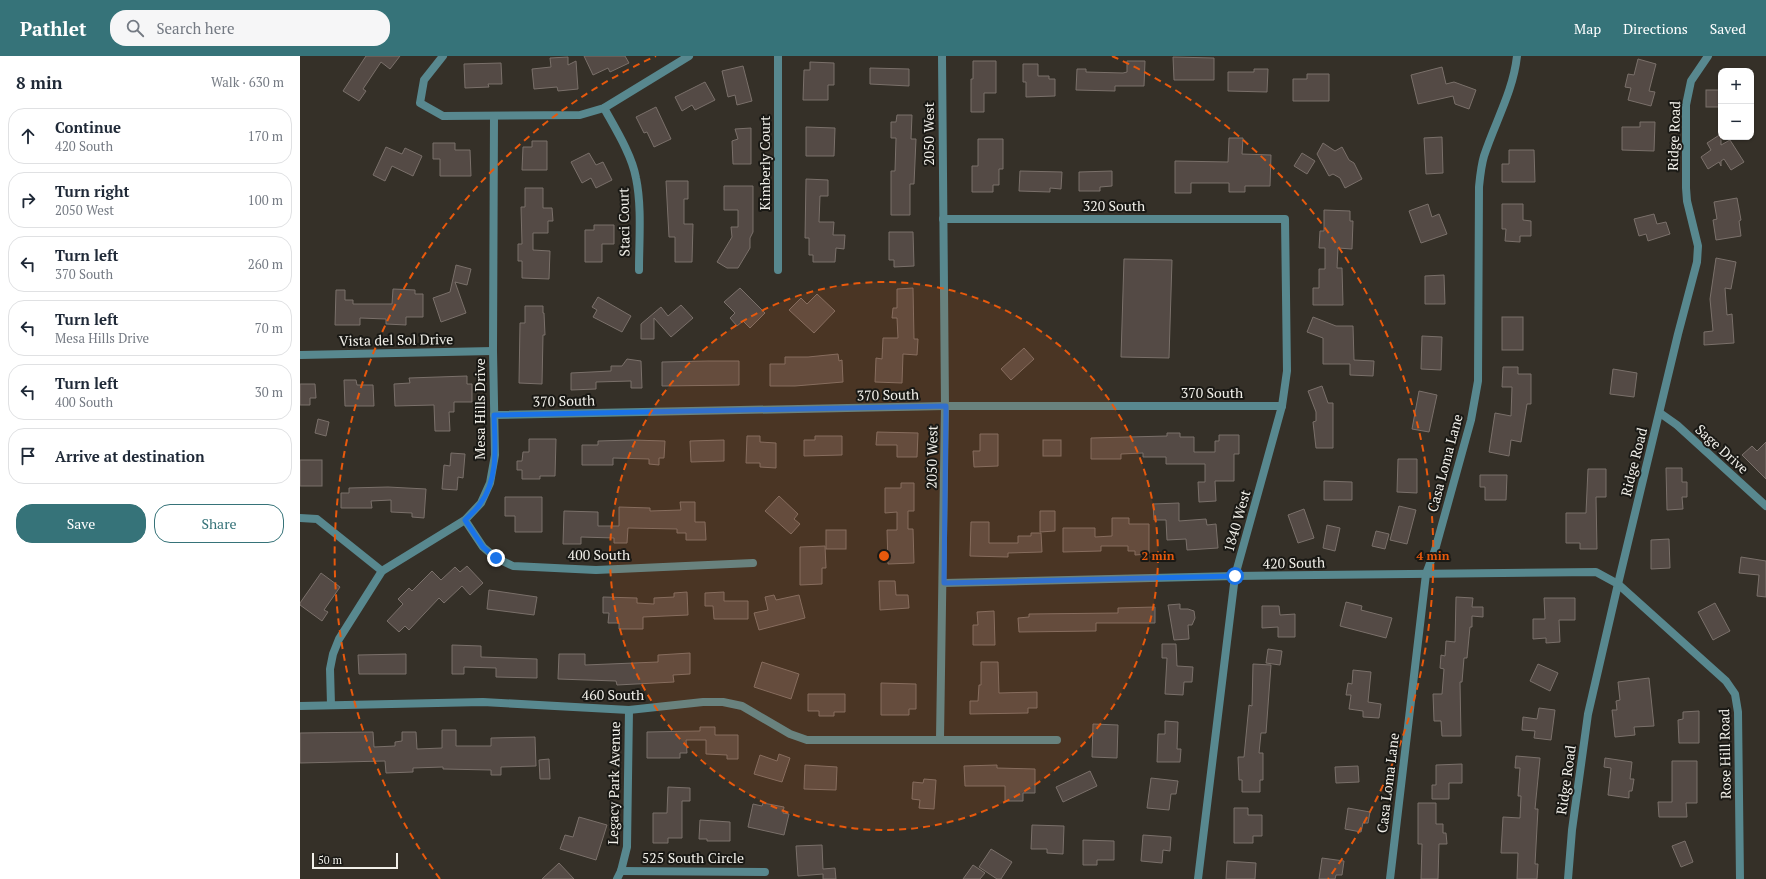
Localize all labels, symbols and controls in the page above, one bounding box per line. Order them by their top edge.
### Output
search box [110,10,390,46]
text: Pathlet [20,16,86,41]
icon: search [124,17,146,39]
text: Search here [156,18,234,38]
text: Map [1574,19,1601,38]
text: Directions [1623,19,1688,38]
text: Saved [1710,19,1746,38]
map controls [1718,68,1754,140]
button: + [1718,68,1754,104]
text: 8 min [16,71,63,94]
text: Walk · 630 m [211,73,284,91]
street label: Ridge Road [1663,100,1684,171]
street label: 2050 West [919,101,938,166]
button: − [1718,104,1754,140]
street label: Kimberly Court [755,115,774,211]
text: Continue [55,117,121,137]
icon: ahead [17,125,39,147]
text: 170 m [248,127,283,145]
text: 420 South [55,137,113,155]
text: Turn right [55,181,130,201]
street label: Staci Court [613,187,634,257]
icon: right [17,189,39,211]
text: 100 m [248,191,283,209]
street label: 320 South [1083,196,1145,215]
text: 2050 West [55,201,114,219]
text: Turn left [55,245,119,265]
icon: left [17,253,39,275]
text: 260 m [248,255,283,273]
text: 370 South [55,265,113,283]
text: Turn left [55,309,119,329]
icon: left [17,317,39,339]
text: 70 m [255,319,283,337]
text: Mesa Hills Drive [55,329,149,347]
street label: Vista del Sol Drive [339,329,453,350]
street label: Mesa Hills Drive [470,358,489,460]
text: Turn left [55,373,119,393]
icon: left [17,381,39,403]
text: 30 m [255,383,283,401]
street label: 370 South [1181,383,1243,402]
street label: 370 South [857,384,919,405]
street label: 370 South [533,390,595,411]
text: 400 South [55,393,113,411]
street label: Casa Loma Lane [1422,412,1467,514]
street label: Sage Drive [1692,420,1753,478]
street label: 2050 West [921,424,942,489]
street label: Ridge Road [1616,425,1651,498]
icon: arrive [17,445,39,467]
text: Arrive at destination [55,446,205,466]
street label: 1840 West [1219,487,1255,554]
button: Save [16,504,146,543]
button: Share [154,504,284,543]
street label: 400 South [568,545,630,564]
text: 2 min [1142,548,1175,563]
text: 4 min [1417,548,1450,563]
route end [487,549,505,567]
centre of rings [877,549,891,563]
street label: 420 South [1263,552,1325,573]
route start [1226,567,1244,585]
street label: 460 South [582,685,644,704]
street label: Rose Hill Road [1714,708,1735,799]
street label: Legacy Park Avenue [603,721,624,845]
street label: Casa Loma Lane [1372,732,1403,834]
street label: Ridge Road [1551,744,1580,816]
street label: 525 South Circle [642,848,744,867]
scale bar [312,851,398,870]
text: 50 m [318,853,342,867]

